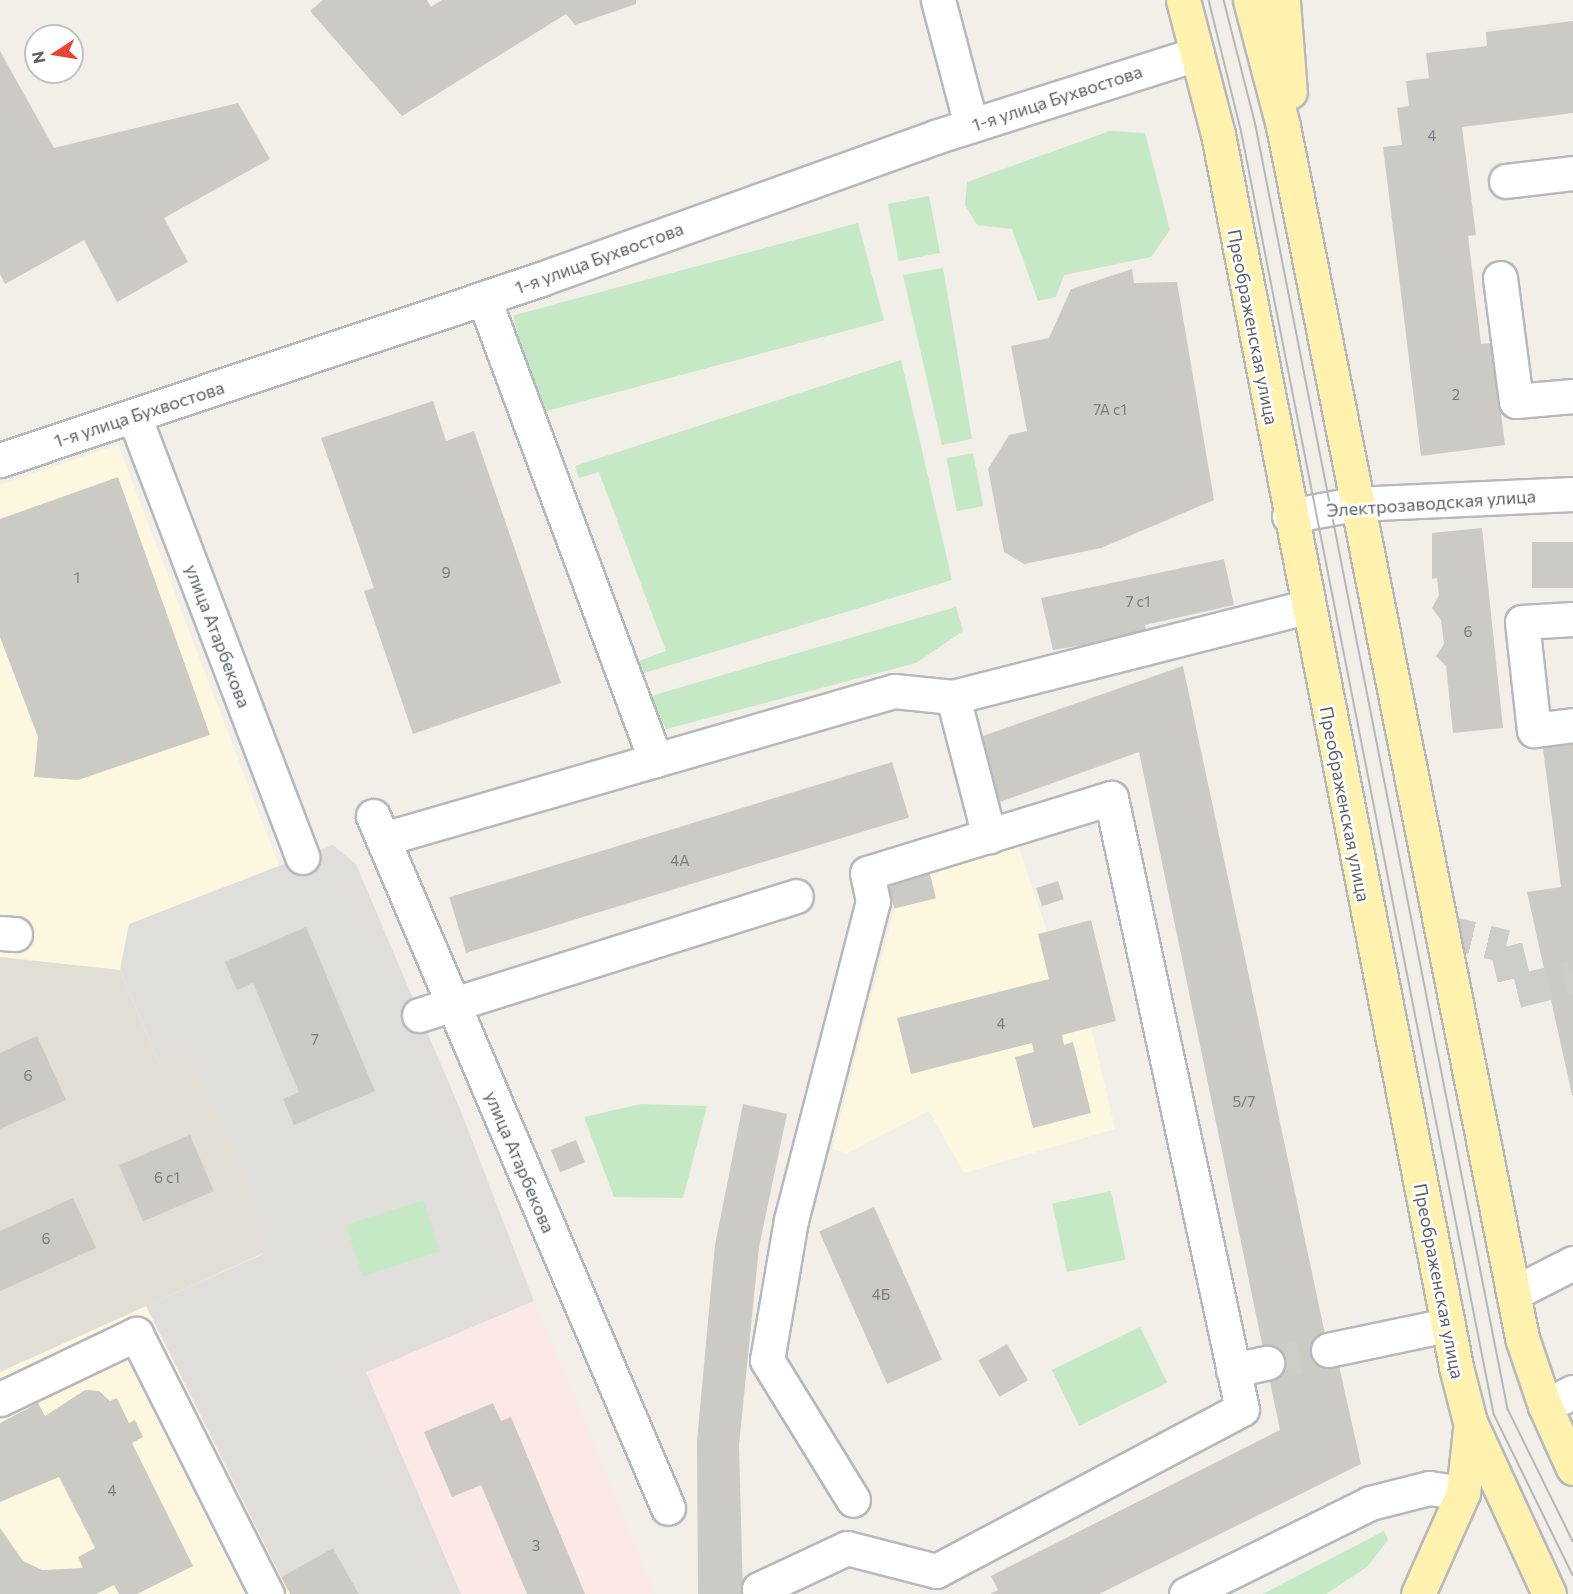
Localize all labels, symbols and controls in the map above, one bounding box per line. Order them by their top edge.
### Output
north arrow [24,24,84,84]
text: N [27,50,48,65]
street label: 1-я улица Бухвостова [969,60,1145,136]
house number: 4 [1428,127,1436,145]
street label: 1-я улица Бухвостова [512,217,686,299]
street label: Преображенская улица [1223,227,1283,427]
street label: 1-я улица Бухвостова [51,376,227,452]
house number: 2 [1452,386,1460,404]
house number: 7А с1 [1093,401,1127,419]
street label: Электрозаводская улица [1325,485,1537,521]
street label: улица Атарбекова [181,561,255,711]
house number: 9 [441,564,451,582]
house number: 1 [74,569,80,587]
house number: 7 с1 [1126,593,1150,611]
house number: 6 [1463,623,1473,641]
street label: Преображенская улица [1315,704,1375,904]
house number: 4А [670,852,690,870]
house number: 4 [997,1015,1005,1033]
house number: 7 [311,1031,319,1049]
house number: 6 [23,1067,33,1085]
street label: улица Атарбекова [480,1088,560,1236]
house number: 5/7 [1233,1093,1255,1111]
house number: 6 с1 [154,1169,180,1187]
street label: Преображенская улица [1409,1181,1469,1381]
house number: 6 [41,1230,51,1248]
house number: 4Б [872,1286,890,1304]
house number: 4 [108,1482,116,1500]
house number: 3 [532,1537,540,1555]

